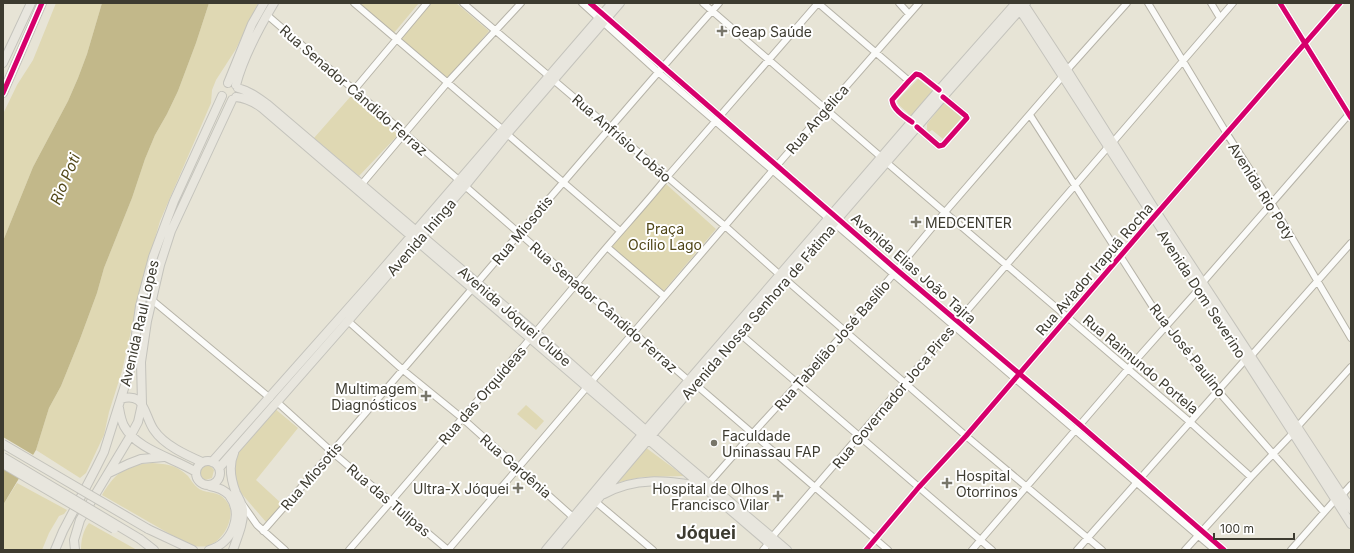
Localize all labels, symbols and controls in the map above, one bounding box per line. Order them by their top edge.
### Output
street label: Rua Senador Cândido Ferraz [277,21,431,159]
place label: Geap Saúde [731,23,812,40]
marker: Geap Saúde [716,25,728,37]
street label: Rua Angélica [782,81,852,157]
street label: Rua Anfrísio Lobão [569,90,675,186]
street label: Avenida Rio Poty [1225,139,1299,243]
water label: Rio Poti [46,150,84,207]
street label: Rua Miosotis [488,192,556,268]
street label: Avenida Ininga [383,195,459,279]
street label: Rua Aviador Irapuã Rocha [1032,199,1156,339]
street label: Avenida Elias João Tajra [848,209,980,327]
place label: MEDCENTER [925,214,1012,231]
marker: MEDCENTER [910,216,922,228]
park label: Praça Ocílio Lago [628,220,702,253]
street label: Avenida Nossa Senhora de Fátima [678,221,838,403]
street label: Avenida Dom Severino [1154,227,1250,361]
street label: Rua Senador Cândido Ferraz [527,238,681,376]
street label: Avenida Raul Lopes [116,258,162,388]
street label: Avenida Jóquei Clube [455,262,575,370]
street label: Rua Tabelião José Basílio [771,276,893,414]
street label: Rua José Paulino [1146,300,1230,400]
street label: Rua Raimundo Portela [1080,311,1202,417]
street label: Rua Governador Joca Pires [828,322,958,472]
street label: Rua das Orquídeas [435,342,529,448]
place label: Multimagem Diagnósticos [331,380,417,413]
marker: Multimagem Diagnósticos [420,390,432,402]
place label: Faculdade Uninassau FAP [722,427,821,460]
street label: Rua Gardênia [477,430,555,502]
street label: Rua Miosotis [277,438,345,514]
marker: Faculdade Uninassau FAP [709,438,719,448]
street label: Rua das Tulipas [344,460,434,540]
place label: Hospital Otorrinos [956,467,1018,500]
marker: Hospital Otorrinos [941,477,953,489]
place label: Ultra-X Jóquei [413,480,509,497]
place label: Hospital de Olhos Francisco Vilar [652,480,769,513]
marker: Ultra-X Jóquei [512,482,524,494]
marker: Hospital de Olhos Francisco Vilar [772,490,784,502]
scale bar [1214,515,1294,541]
text: 100 m [1220,521,1254,536]
district label: Jóquei [676,522,736,543]

